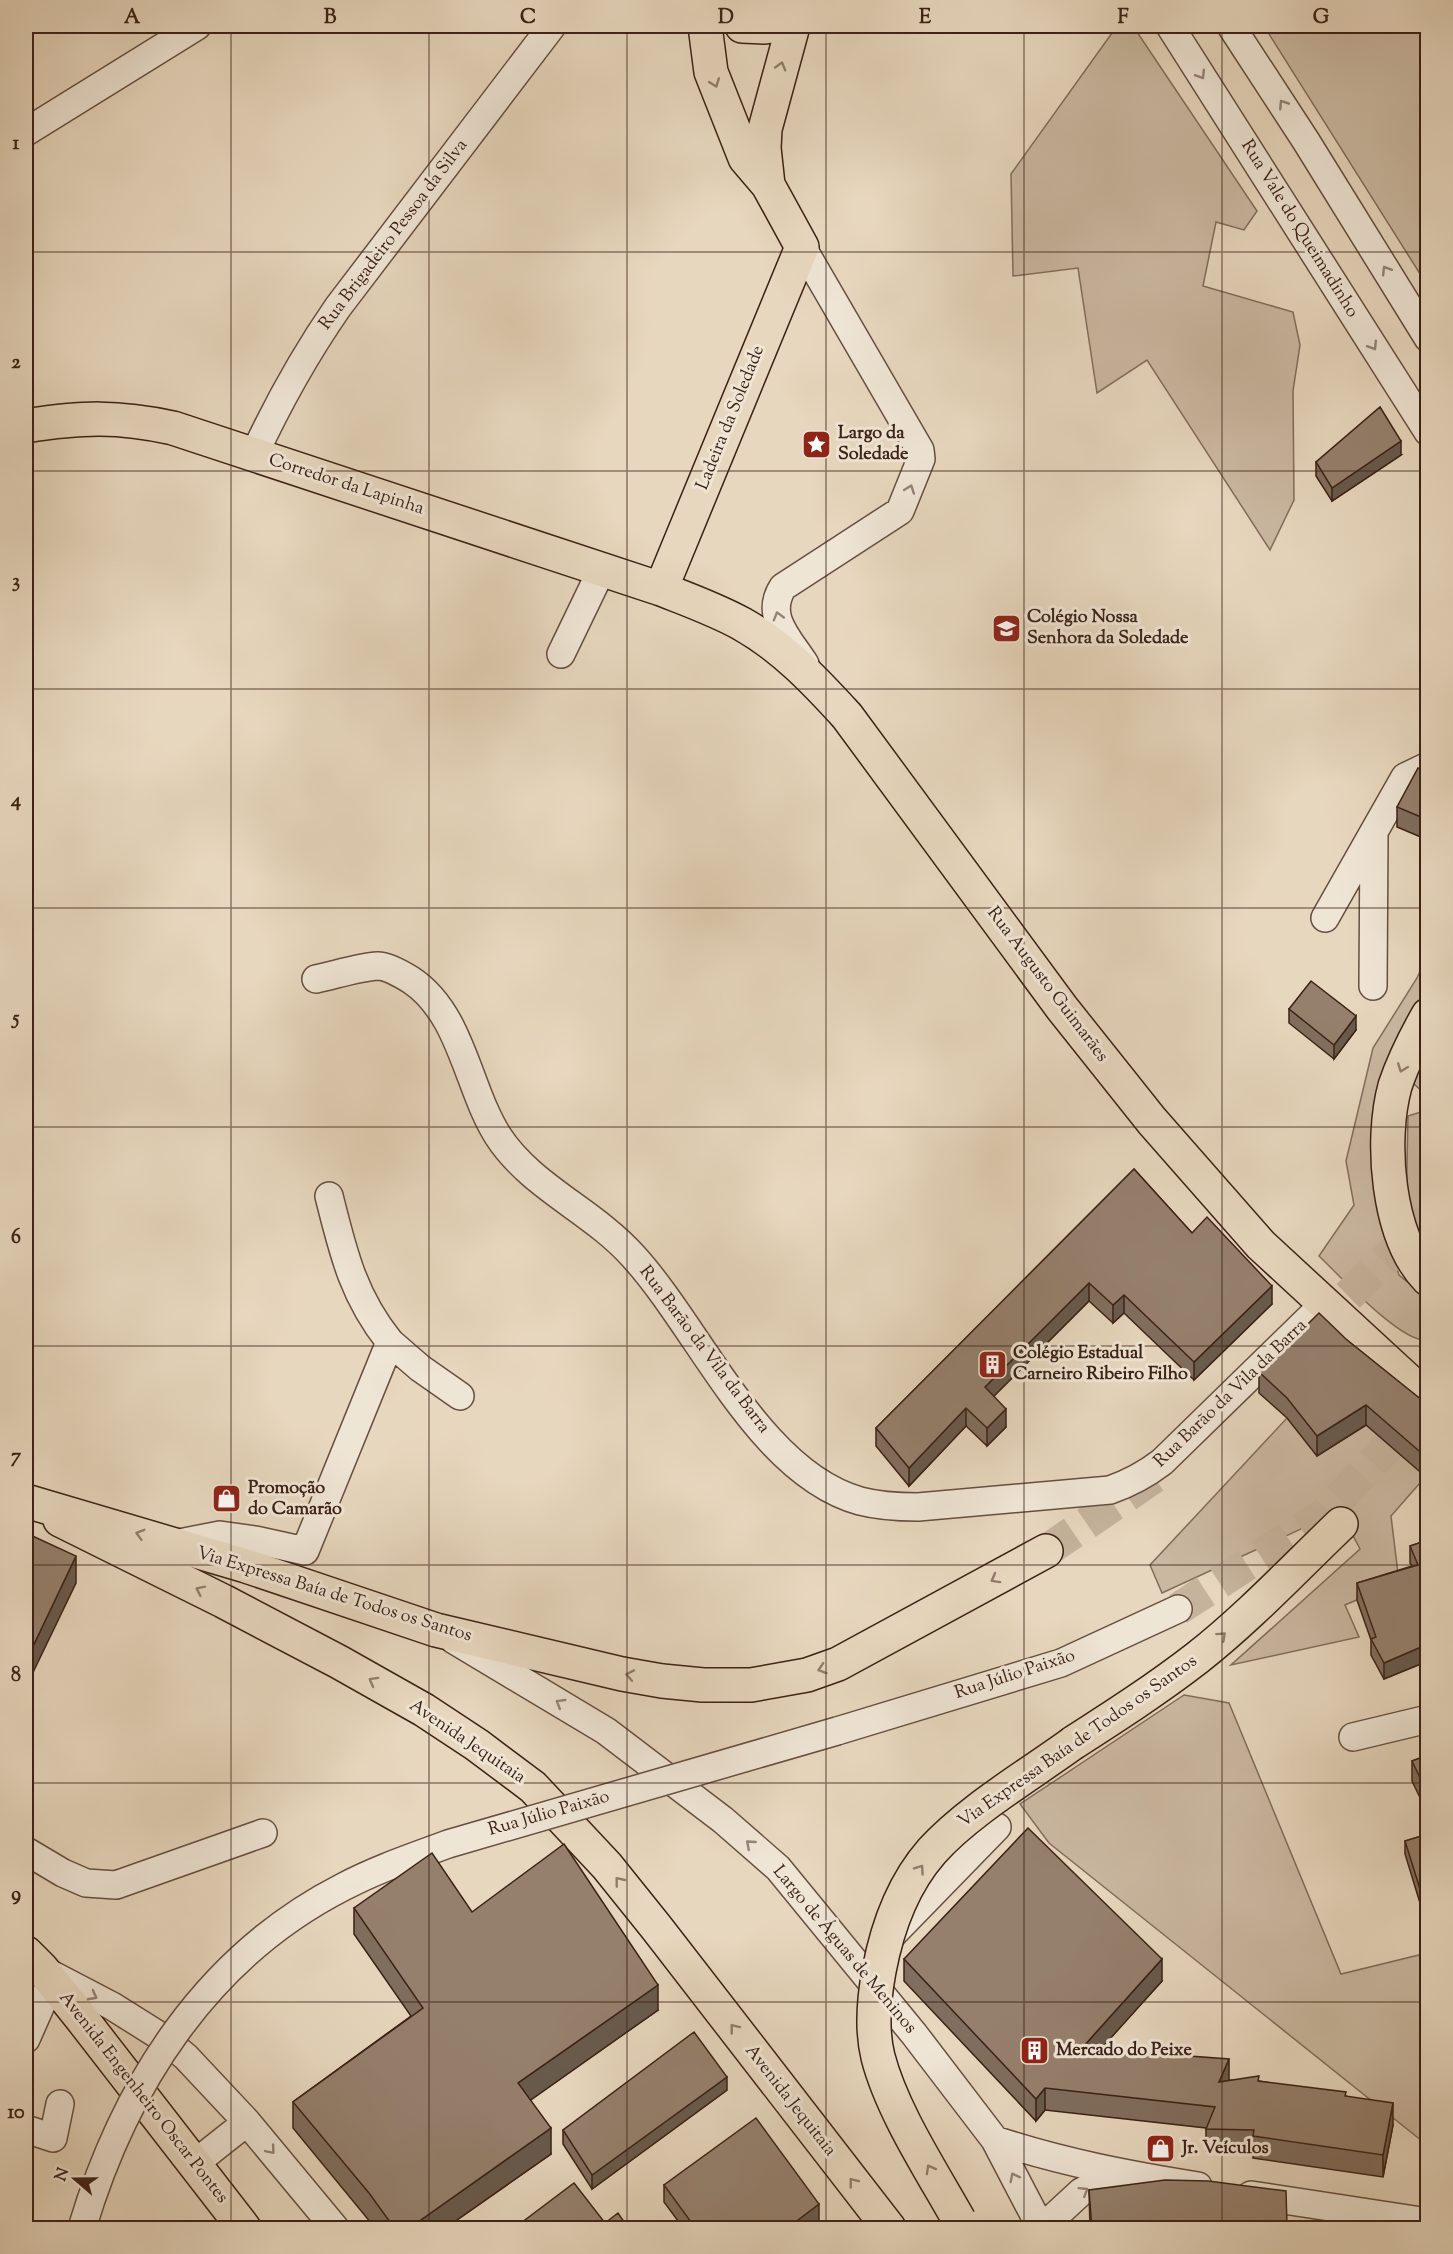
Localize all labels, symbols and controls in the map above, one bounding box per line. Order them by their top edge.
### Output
text: A [124,4,141,33]
text: B [324,4,337,33]
text: C [520,4,536,33]
text: D [718,4,734,33]
text: E [919,4,932,33]
text: F [1117,4,1129,33]
text: G [1313,4,1330,33]
one-way arrow [774,61,786,72]
one-way arrow [1194,69,1206,79]
one-way arrow [708,77,721,88]
one-way arrow [1279,100,1290,111]
text: 1 [13,130,20,159]
street label: Rua Brigadeiro Pessoa da Silva [313,134,475,336]
street label: Rua Vale do Queimadinho [1234,135,1365,323]
one-way arrow [1381,266,1393,276]
one-way arrow [1366,340,1378,350]
street label: Ladeira da Soledade [690,342,772,494]
text: 2 [11,349,21,378]
place label: Largo da Soledade [838,421,909,468]
place icon: Largo da Soledade [801,428,833,460]
street label: Corredor da Lapinha [265,448,427,522]
one-way arrow [903,484,915,495]
text: 3 [12,568,20,597]
place label: Colégio Nossa Senhora da Soledade [1027,605,1189,652]
one-way arrow [772,611,785,621]
school or university icon: Colégio Nossa Senhora da Soledade [990,612,1022,644]
text: 4 [10,787,21,816]
street label: Rua Augusto Guimarães [980,902,1114,1068]
text: 5 [11,1005,20,1034]
one-way arrow [1397,1062,1409,1073]
text: 6 [11,1224,21,1253]
street label: Rua Barão da Vila da Barra [632,1261,776,1439]
street label: Rua Barão da Vila da Barra [1148,1314,1314,1474]
place label: Colégio Estadual Carneiro Ribeiro Filho [1013,1341,1188,1388]
building icon: Colégio Estadual Carneiro Ribeiro Filho [976,1348,1008,1380]
text: 7 [11,1443,22,1472]
place label: Promoção do Camarão [248,1476,342,1523]
shop icon: Promoção do Camarão [211,1483,243,1515]
one-way arrow [135,1529,146,1541]
street label: Via Expressa Baía de Todos os Santos [193,1541,475,1649]
one-way arrow [990,1572,1001,1583]
one-way arrow [196,1586,207,1597]
one-way arrow [1216,1632,1226,1643]
street label: Rua Júlio Paixão [951,1643,1079,1707]
street label: Via Expressa Baía de Todos os Santos [953,1649,1203,1835]
text: 8 [11,1662,21,1691]
one-way arrow [817,1662,828,1675]
one-way arrow [625,1669,635,1682]
one-way arrow [369,1677,379,1688]
street label: Avenida Jequitaia [404,1693,530,1791]
one-way arrow [556,1699,566,1711]
street label: Rua Júlio Paixão [485,1784,613,1844]
one-way arrow [746,1840,757,1851]
street label: Largo de Águas de Meninos [766,1860,922,2040]
one-way arrow [913,1864,924,1875]
one-way arrow [616,1877,627,1888]
text: 9 [11,1881,21,1910]
street label: Avenida Engenheiro Oscar Pontes [52,1987,234,2209]
one-way arrow [87,1989,98,2000]
one-way arrow [730,2023,741,2034]
building icon: Mercado do Peixe [1019,2035,1051,2067]
place label: Mercado do Peixe [1056,2038,1193,2064]
street label: Avenida Jequitaia [738,2040,842,2162]
text: 10 [7,2099,25,2128]
shop icon: Jr. Veículos [1145,2133,1177,2165]
place label: Jr. Veículos [1180,2136,1269,2162]
one-way arrow [263,2143,274,2154]
north arrow [45,2149,105,2209]
one-way arrow [926,2164,937,2175]
text: N [50,2165,76,2185]
one-way arrow [1010,2172,1021,2183]
one-way arrow [849,2178,860,2189]
one-way arrow [1078,2187,1088,2199]

